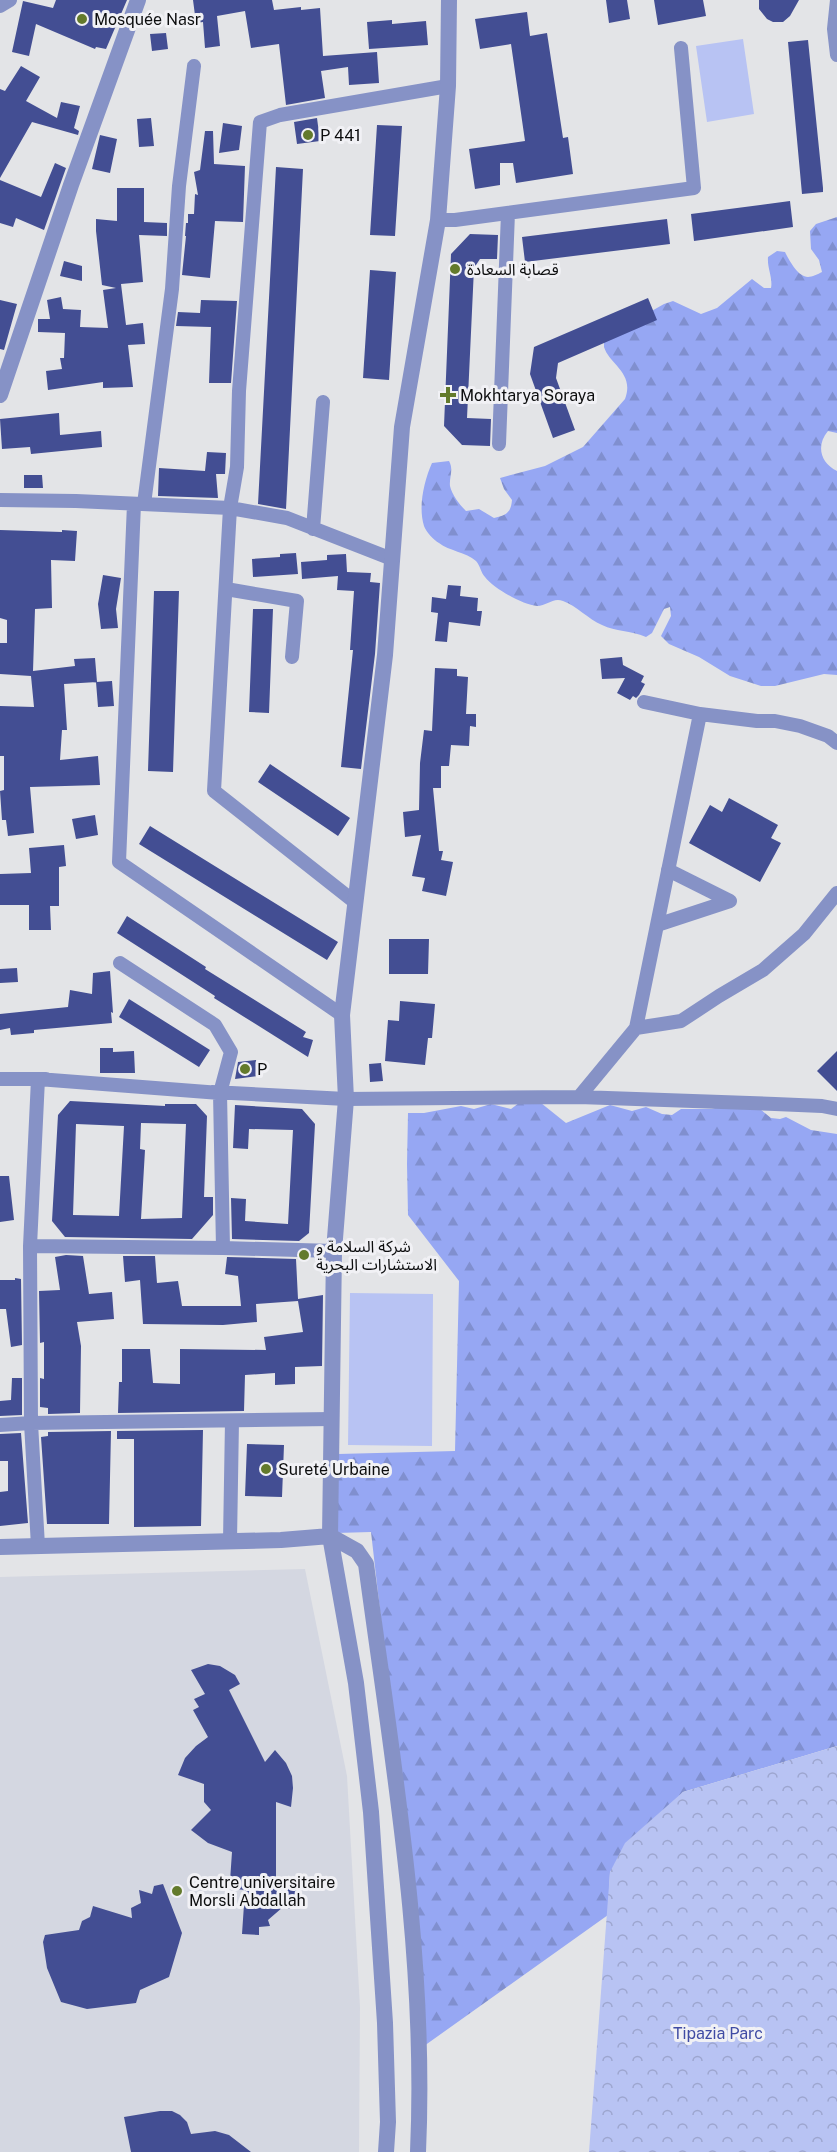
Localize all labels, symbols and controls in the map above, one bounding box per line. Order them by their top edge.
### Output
place label: Mosquée Nasr [94,10,201,29]
marker: Mosquée Nasr [75,12,89,26]
place label: P 441 [320,126,361,145]
marker: P 441 [301,128,315,142]
place label: قصابة السعادة [467,260,559,279]
marker: قصابة السعادة [448,262,462,276]
place label: Mokhtarya Soraya [460,386,595,405]
marker: Mokhtarya Soraya [441,388,455,402]
place label: P [257,1060,267,1079]
marker: P [238,1062,252,1076]
place label: شركة السلامة و الاستشارات البحرية [316,1237,437,1274]
marker: شركة السلامة و الاستشارات البحرية [297,1248,311,1262]
place label: Sureté Urbaine [278,1460,390,1479]
marker: Sureté Urbaine [259,1462,273,1476]
place label: Centre universitaire Morsli Abdallah [189,1873,335,1910]
marker: Centre universitaire Morsli Abdallah [170,1884,184,1898]
park label: Tipazia Parc [673,2024,763,2043]

